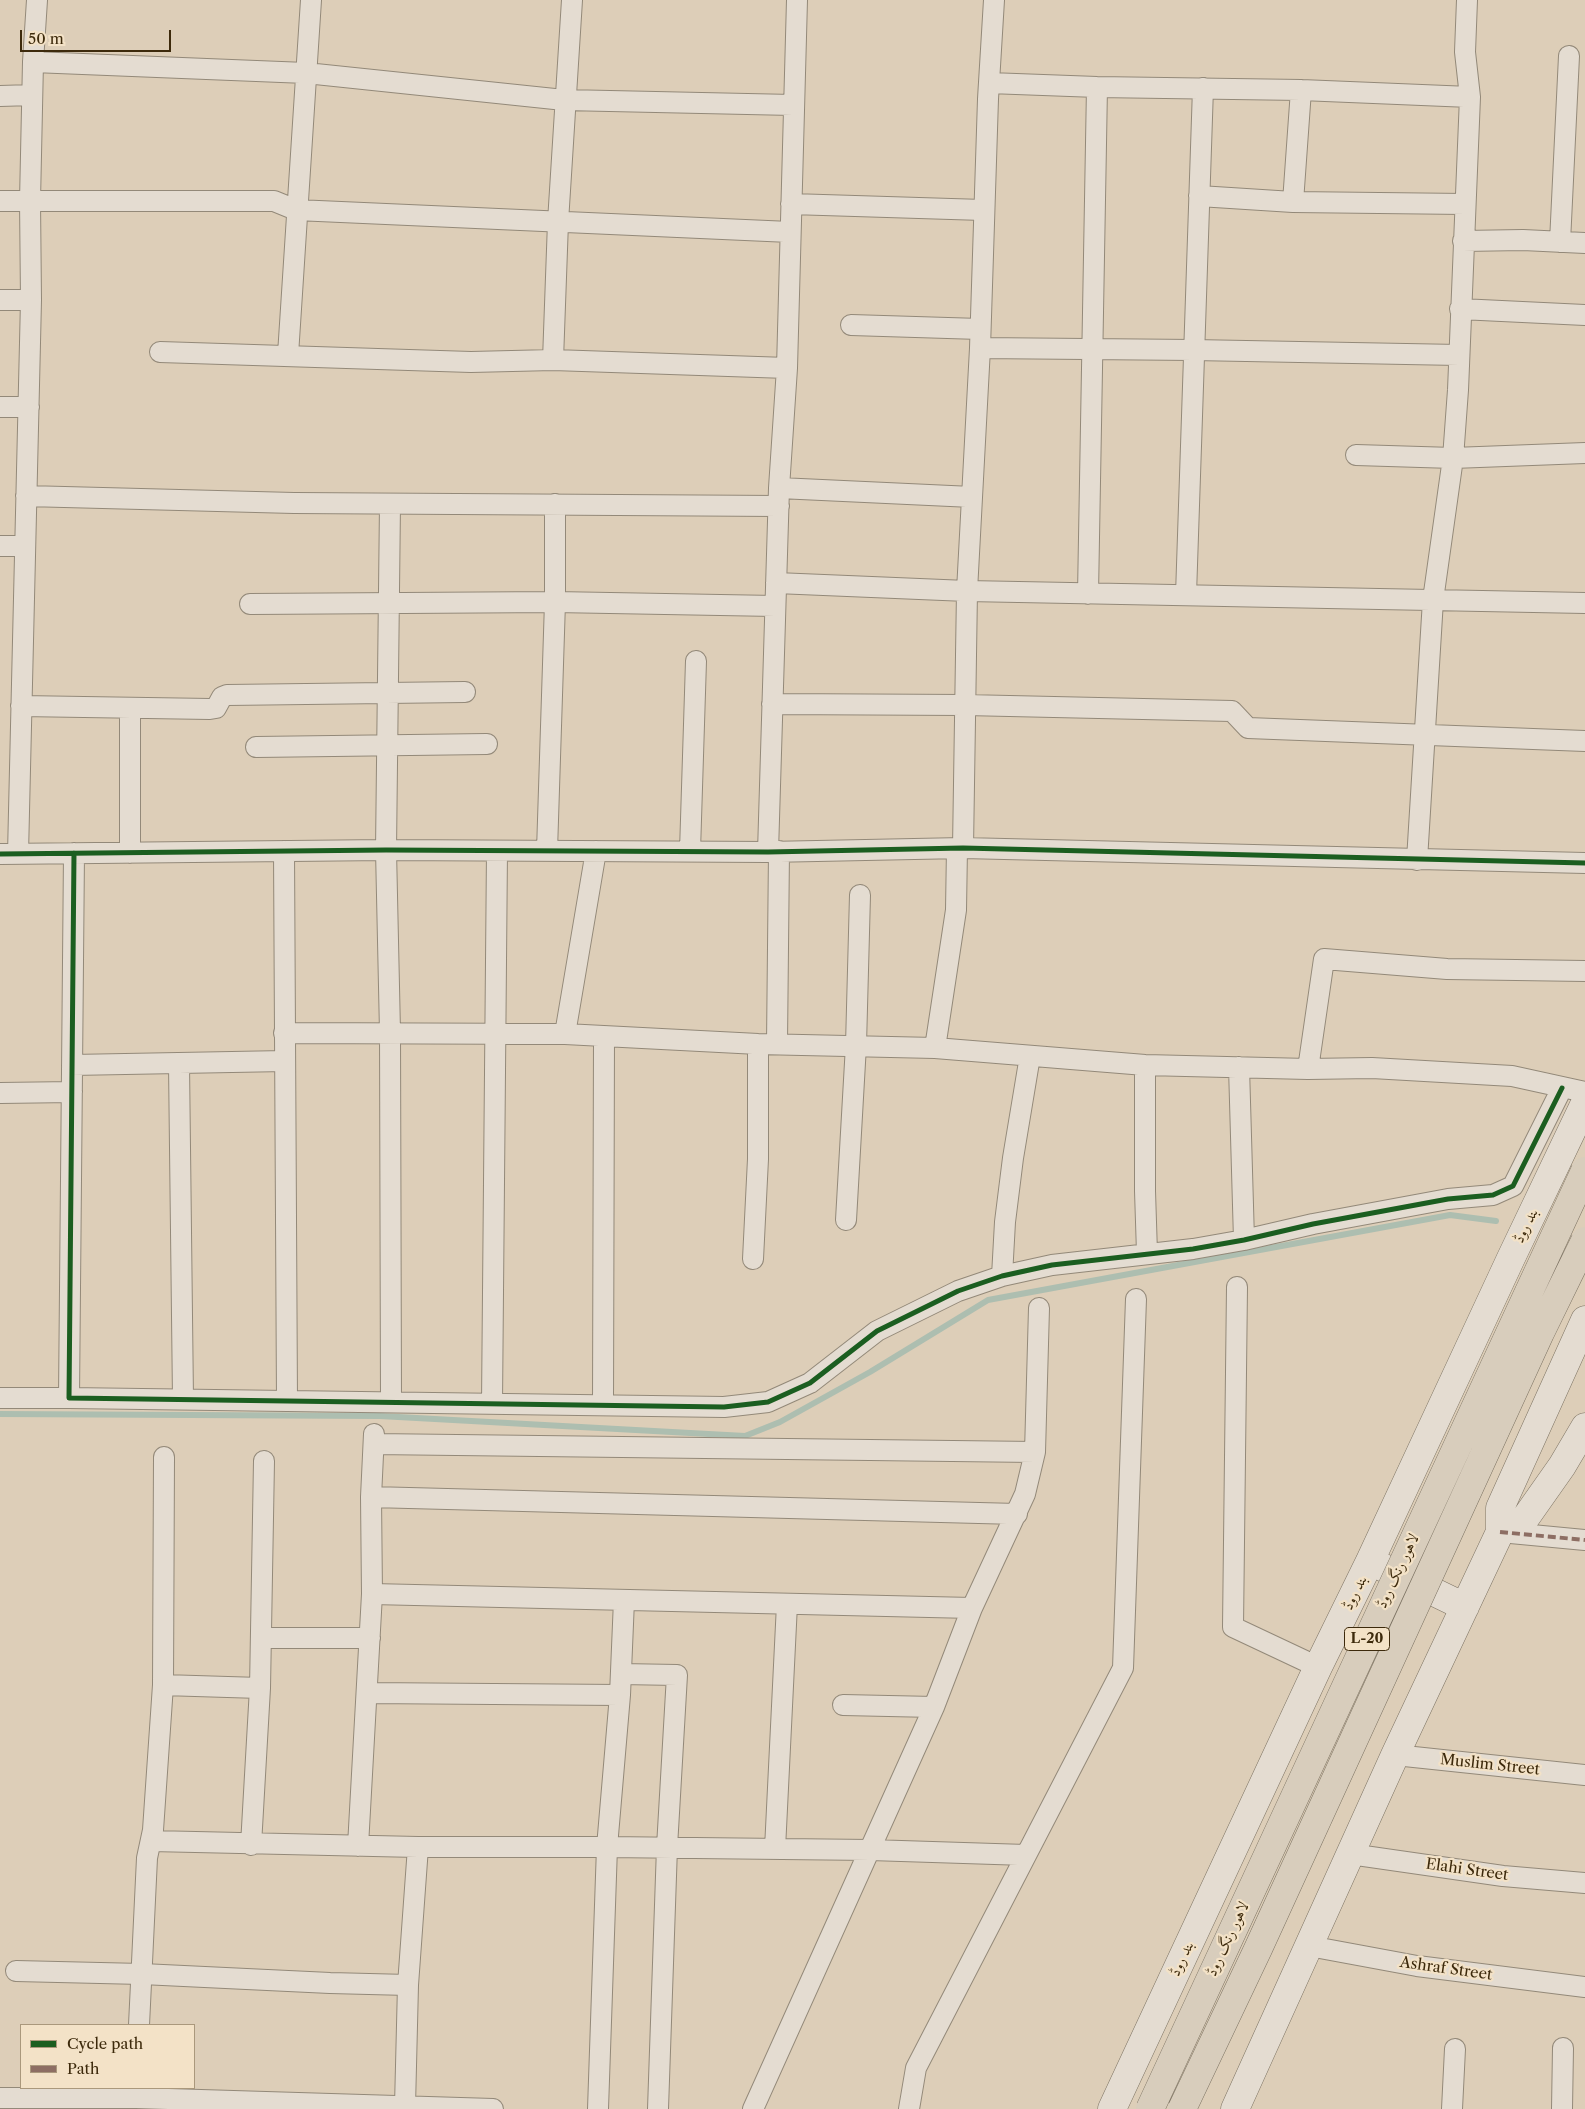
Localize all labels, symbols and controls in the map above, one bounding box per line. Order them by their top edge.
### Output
scale bar [22,20,174,52]
text: 50 m [28,29,64,48]
street label: بند روڈ [1510,1206,1542,1246]
street label: لاہور رنگ روڈ [1373,1531,1423,1611]
street label: بند روڈ [1339,1573,1371,1613]
road number: L-20 [1344,1628,1390,1650]
street label: Muslim Street [1439,1751,1541,1779]
street label: Elahi Street [1425,1855,1509,1885]
street label: لاہور رنگ روڈ [1203,1899,1253,1979]
street label: بند روڈ [1166,1939,1198,1979]
street label: Ashraf Street [1399,1954,1493,1984]
legend [20,2024,195,2089]
text: Cycle path [67,2034,143,2053]
text: Path [67,2059,99,2078]

